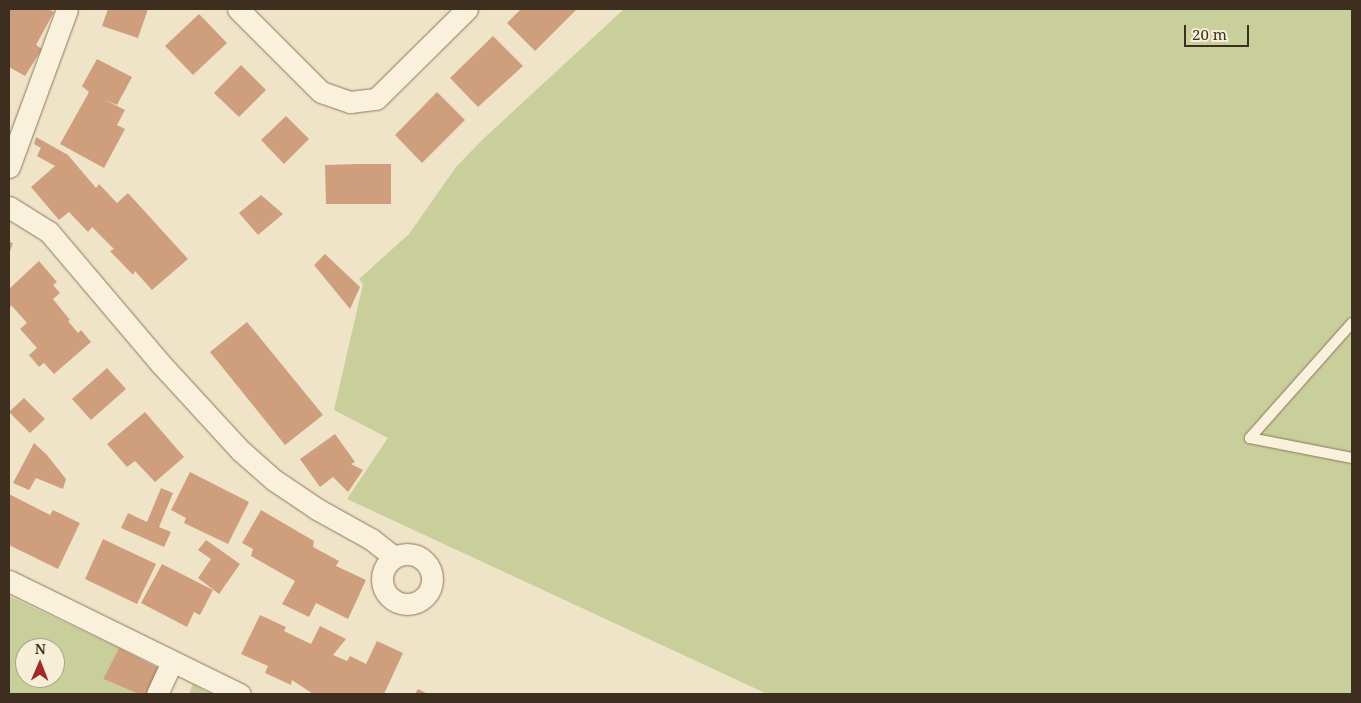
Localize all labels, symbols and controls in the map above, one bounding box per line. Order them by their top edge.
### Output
scale bar [1186,15,1251,47]
text: 20 m [1192,24,1227,44]
north arrow [15,638,65,688]
text: N [35,639,46,658]

